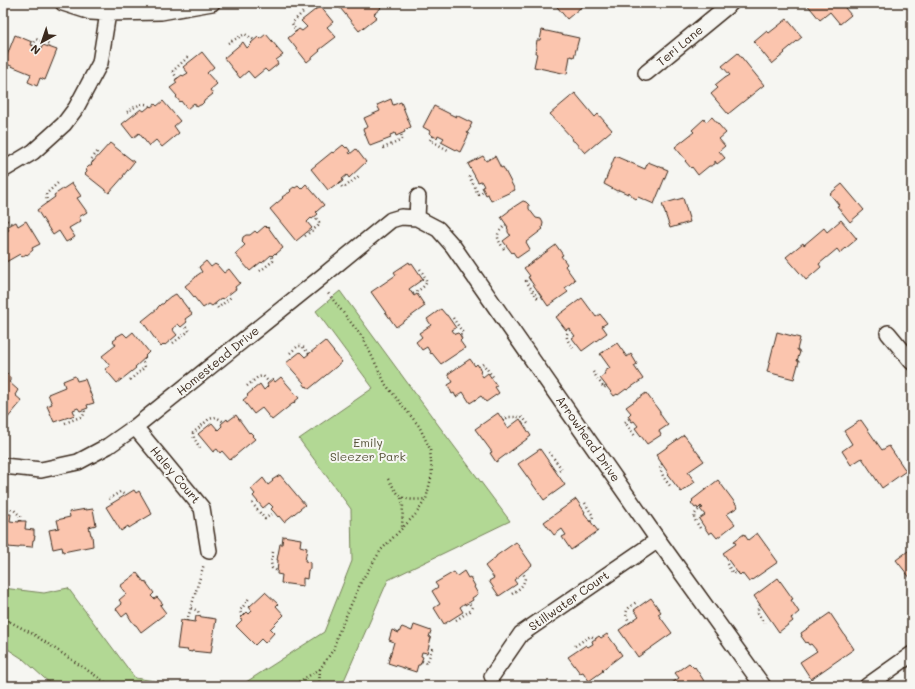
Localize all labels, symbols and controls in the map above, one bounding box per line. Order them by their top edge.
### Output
street label: Teri Lane [653,21,706,69]
north arrow [22,22,62,62]
text: N [27,42,43,58]
street label: Homestead Drive [173,322,262,398]
street label: Arrowhead Drive [553,392,625,485]
park label: Emily Sleezer Park [330,434,406,464]
street label: Haley Court [147,442,204,506]
street label: Stillwater Court [525,566,612,634]

